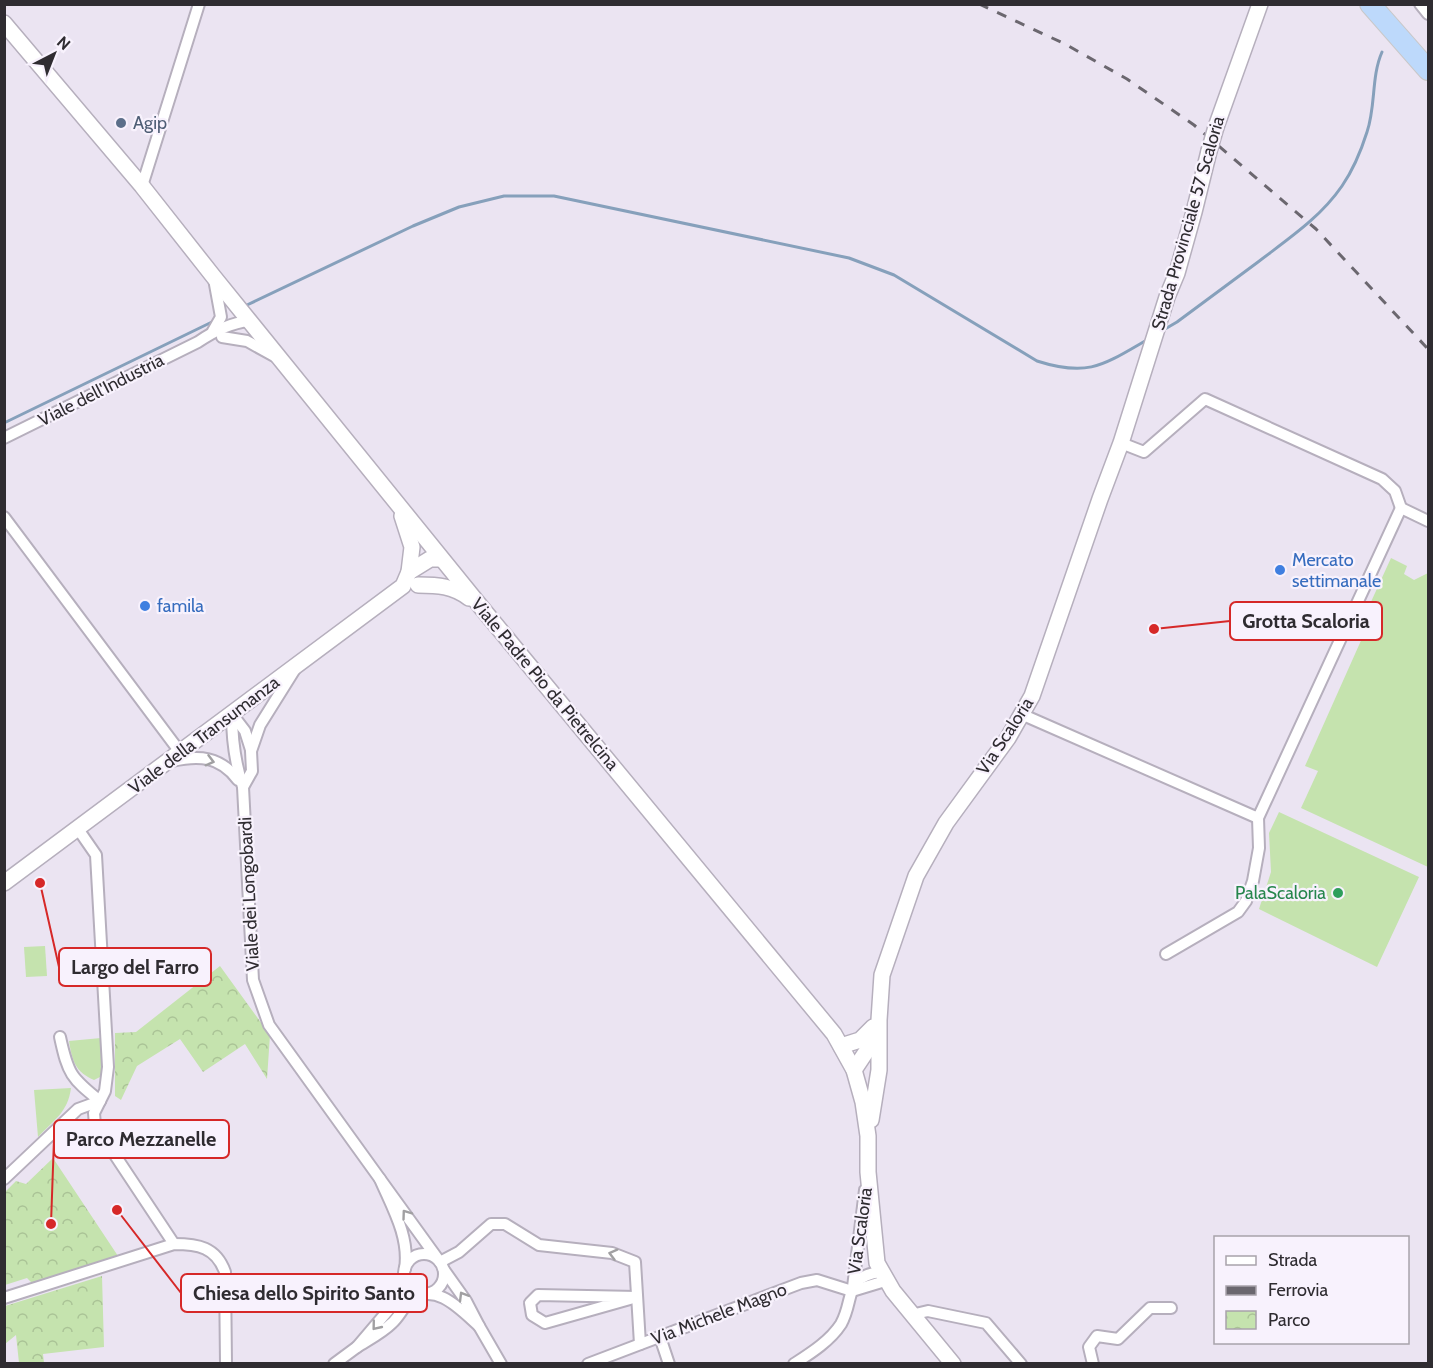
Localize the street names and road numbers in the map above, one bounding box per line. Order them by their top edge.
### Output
street label: Strada Provinciale 57 Scaloria [1147,113,1229,333]
street label: Viale dell'Industria [35,349,168,431]
street label: Viale Padre Pio da Pietrelcina [466,593,624,775]
street label: Viale della Transumanza [124,671,284,799]
street label: Via Scaloria [972,693,1038,779]
street label: Viale dei Longobardi [234,816,264,972]
street label: Via Scaloria [843,1186,877,1276]
street label: Via Michele Magno [648,1278,790,1350]

